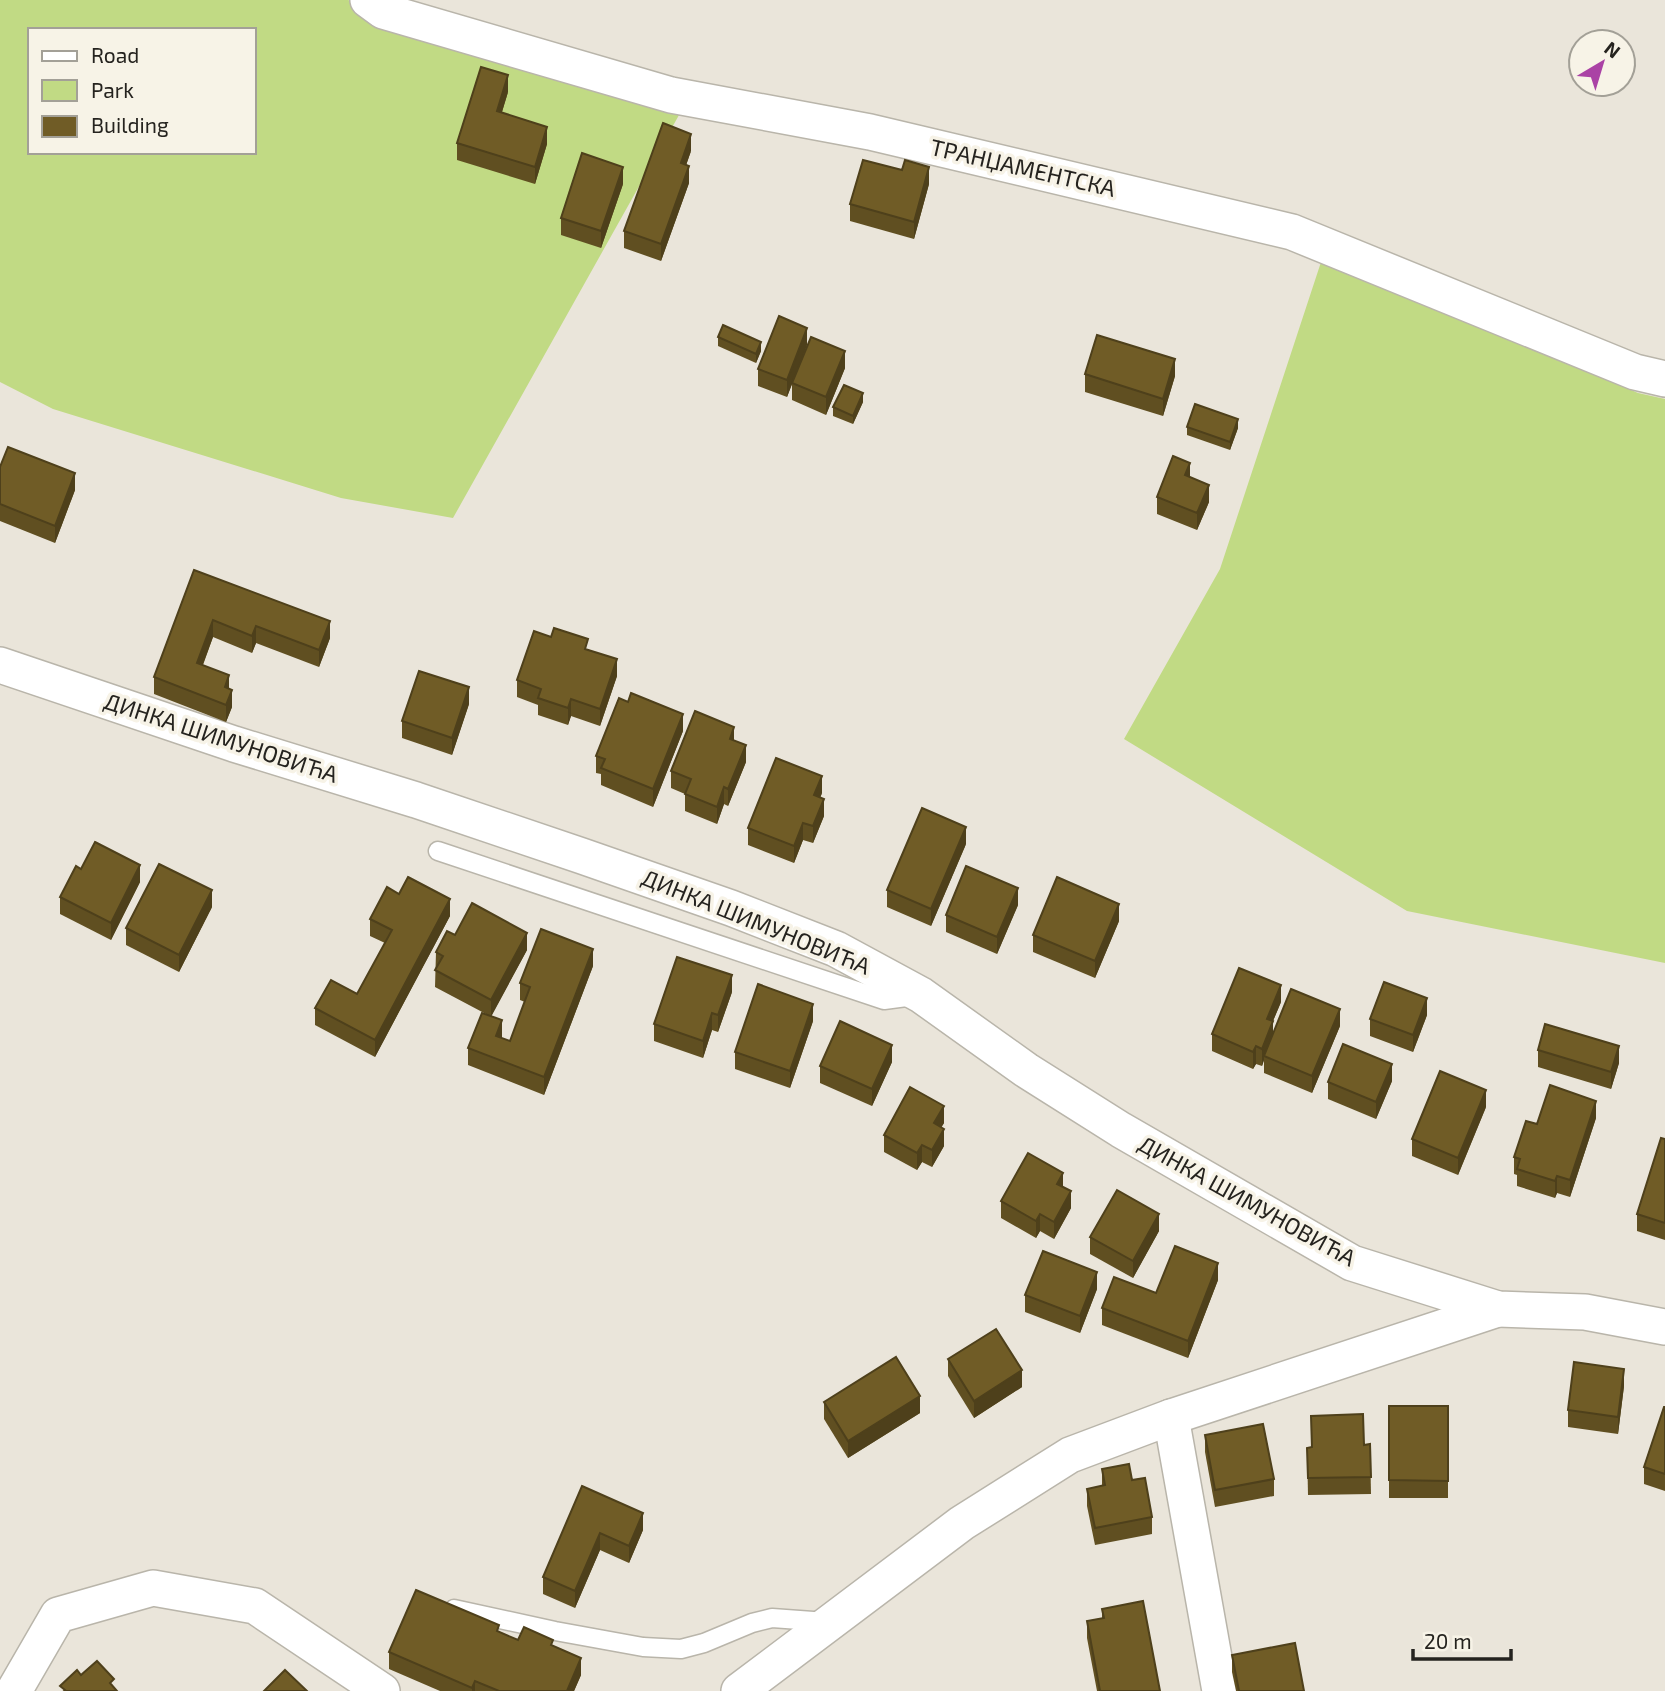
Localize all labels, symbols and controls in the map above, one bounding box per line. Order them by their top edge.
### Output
legend [28,28,256,154]
north arrow [1567,28,1637,98]
text: N [1600,36,1625,62]
text: Road [91,42,139,67]
text: Park [91,77,134,102]
text: Building [91,112,169,137]
street label: ТРАНЏАМЕНТСКА [928,132,1119,202]
street label: ДИНКА ШИМУНОВИЋА [101,686,342,788]
street label: ДИНКА ШИМУНОВИЋА [638,862,875,980]
street label: ДИНКА ШИМУНОВИЋА [1134,1129,1362,1272]
scale bar [1413,1618,1511,1662]
text: 20 m [1424,1628,1472,1653]

